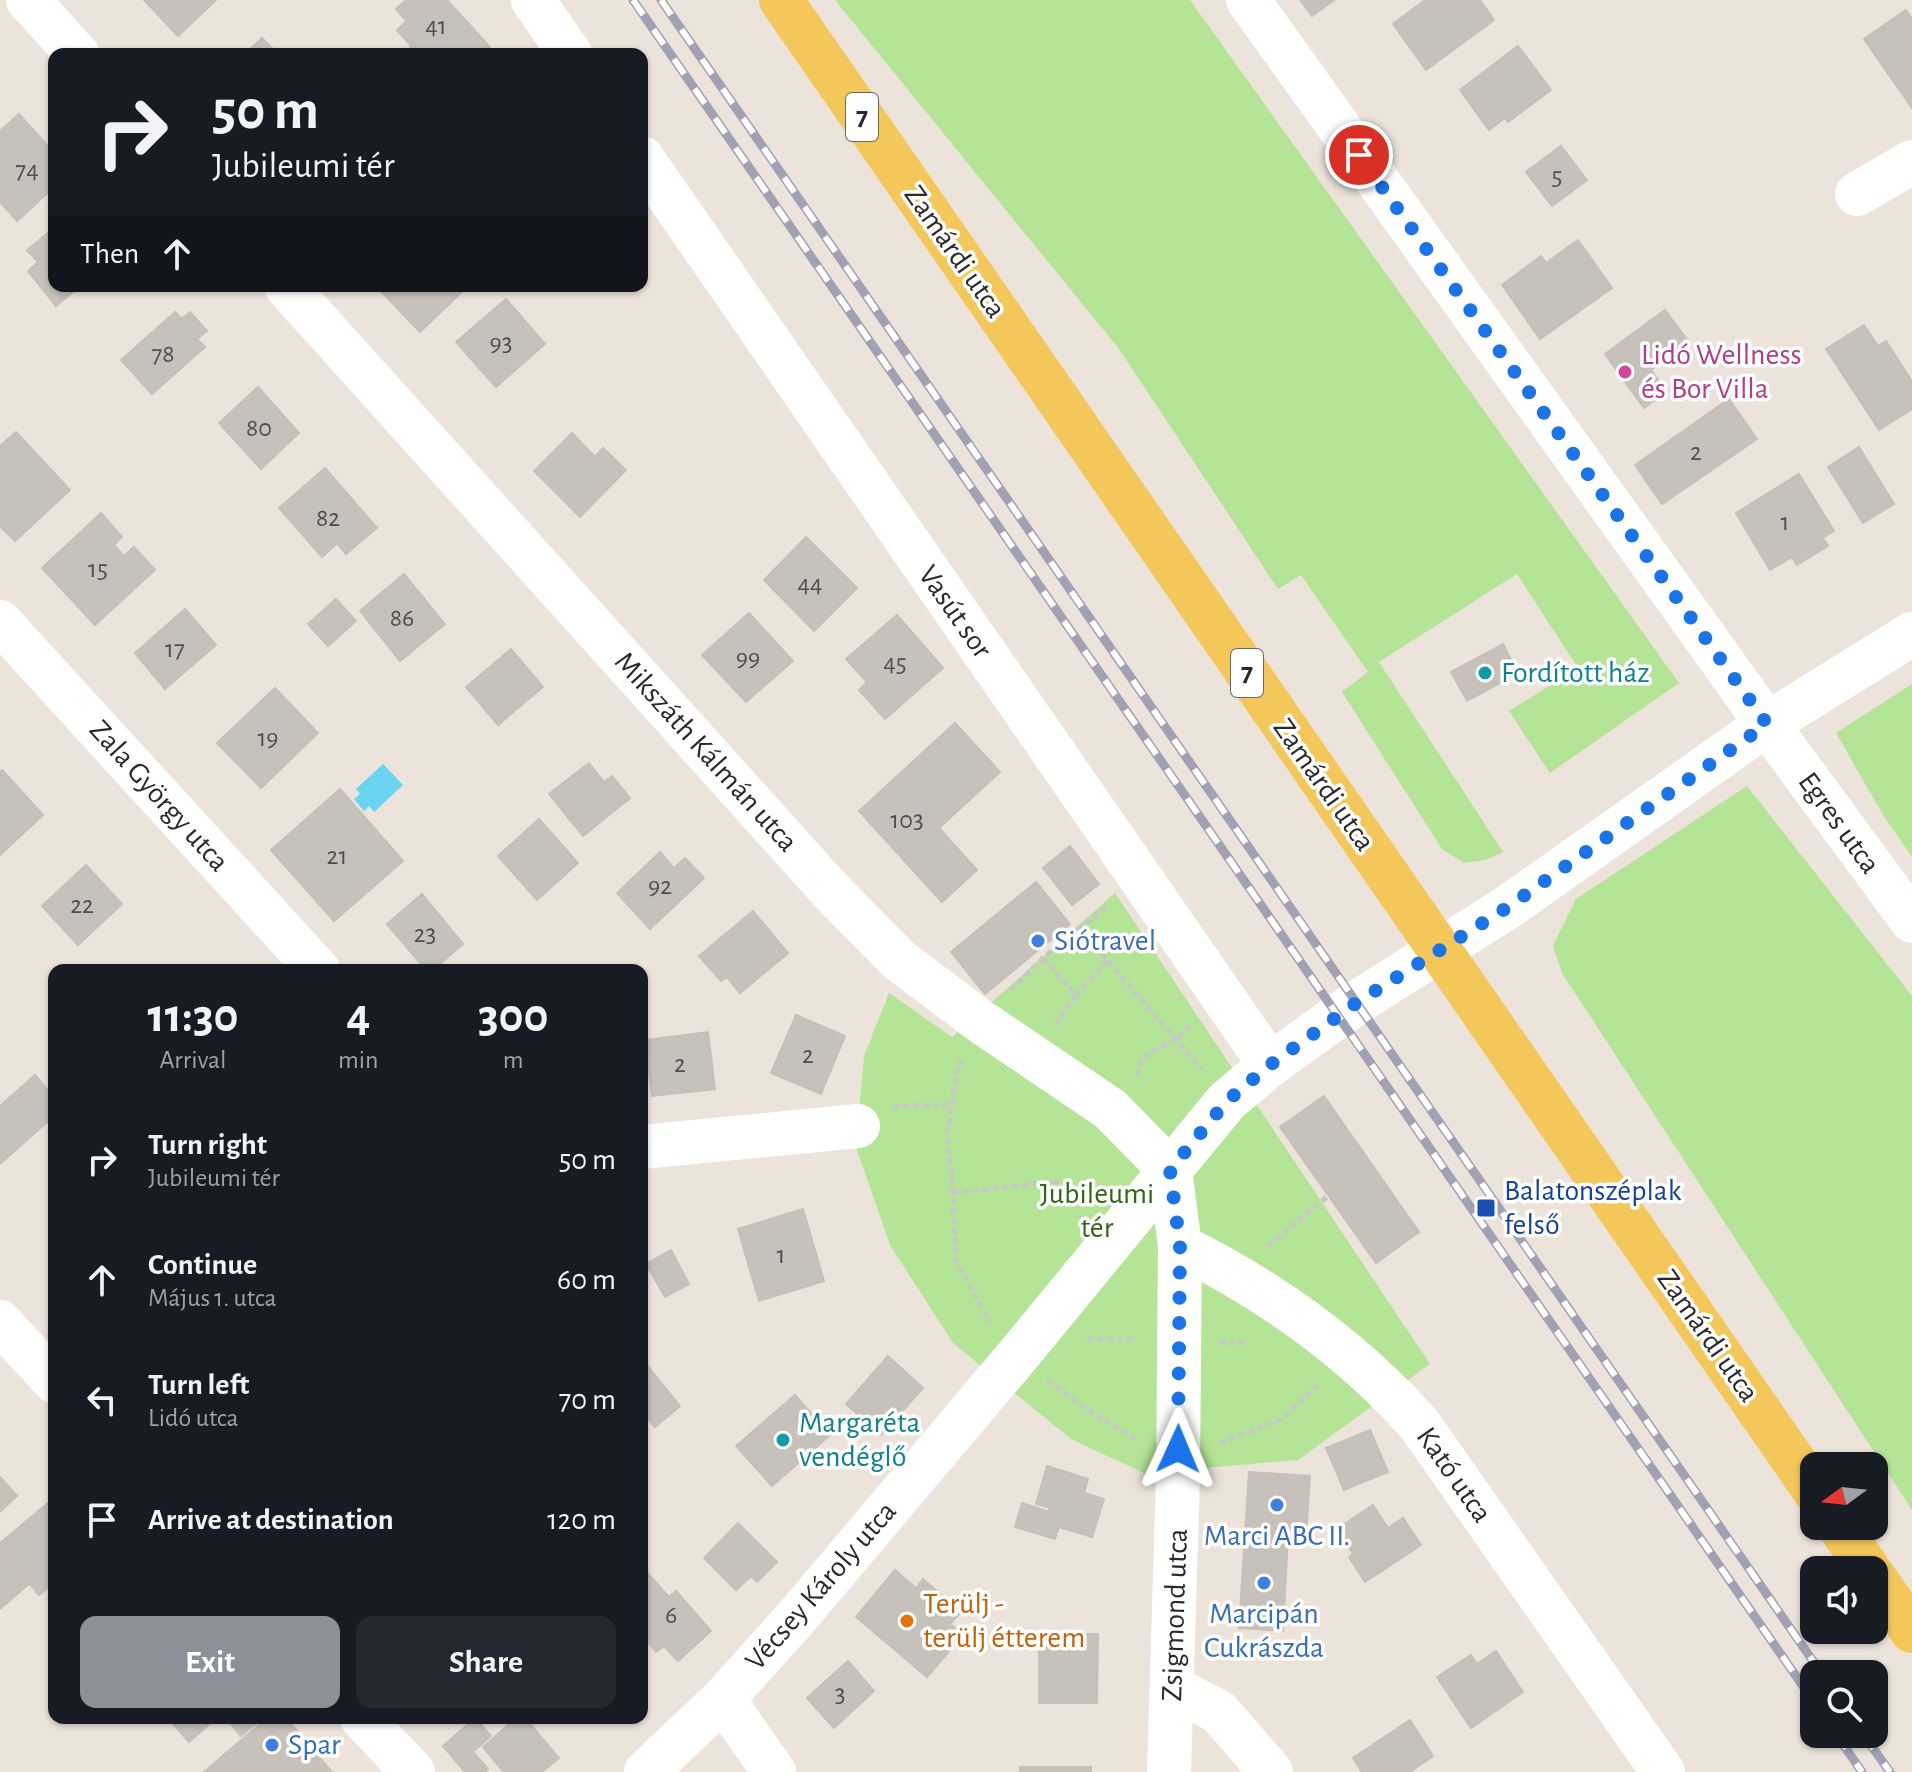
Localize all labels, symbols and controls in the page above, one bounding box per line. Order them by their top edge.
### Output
house number: 41 [425,13,447,39]
icon: right [80,80,184,184]
text: 50 m [212,83,319,139]
road number: 7 [846,93,878,141]
pin [1325,121,1393,189]
icon: arrive [1337,133,1381,177]
text: Jubileumi tér [212,148,395,184]
house number: 74 [15,157,39,183]
house number: 5 [1552,163,1562,189]
street label: Zamárdi utca [899,180,1011,324]
icon: ahead [155,232,199,276]
text: Then [80,239,139,269]
house number: 93 [490,330,512,356]
place label: Lidó Wellness és Bor Villa [1641,340,1802,404]
house number: 78 [151,341,175,367]
marker: Lidó Wellness és Bor Villa [1616,363,1634,381]
house number: 80 [246,415,272,441]
house number: 2 [1690,439,1702,465]
house number: 82 [316,505,340,531]
house number: 1 [1781,509,1789,535]
house number: 15 [88,556,108,582]
street label: Vasút sor [913,560,998,664]
house number: 44 [797,571,823,597]
house number: 86 [390,605,414,631]
house number: 17 [165,636,185,662]
house number: 99 [736,645,760,671]
street label: Mikszáth Kálmán utca [609,646,803,858]
road number: 7 [1231,649,1263,697]
house number: 45 [883,650,907,676]
place label: Fordított ház [1501,658,1650,688]
marker: Fordított ház [1476,664,1494,682]
street label: Zamárdi utca [1268,713,1380,857]
street label: Zala György utca [84,715,234,877]
house number: 19 [257,725,279,751]
street label: Egres utca [1792,767,1886,879]
house number: 103 [890,807,924,833]
house number: 21 [327,843,347,869]
house number: 92 [648,873,672,899]
house number: 22 [70,892,94,918]
house number: 23 [414,921,436,947]
place label: Siótravel [1054,926,1156,956]
marker: Siótravel [1029,932,1047,950]
text: 11:30 [147,993,239,1041]
text: 4 [346,993,370,1041]
text: 300 [478,993,549,1041]
house number: 2 [802,1042,814,1068]
text: Arrival [160,1047,226,1073]
text: min [338,1047,379,1073]
text: m [503,1047,524,1073]
house number: 2 [674,1051,686,1077]
text: Turn right [148,1130,267,1160]
icon: right [80,1138,124,1182]
text: 50 m [559,1145,616,1175]
text: Jubileumi tér [148,1165,280,1191]
place label: Balatonszéplak felső [1504,1176,1682,1240]
park label: Jubileumi tér [1040,1179,1154,1243]
marker: Balatonszéplak felső [1475,1197,1497,1219]
house number: 1 [777,1242,785,1268]
text: Continue [148,1250,257,1280]
icon: ahead [80,1258,124,1302]
street label: Zamárdi utca [1652,1264,1764,1408]
text: 60 m [557,1265,616,1295]
text: Május 1. utca [148,1285,276,1311]
text: Turn left [148,1370,249,1400]
icon: left [80,1378,124,1422]
text: 70 m [559,1385,616,1415]
text: Lidó utca [148,1405,239,1431]
position arrow [1136,1407,1220,1491]
place label: Margaréta vendéglő [799,1408,920,1472]
street label: Kató utca [1411,1422,1497,1528]
marker: Margaréta vendéglő [774,1431,792,1449]
north arrow [1800,1452,1888,1540]
map controls [1800,1452,1888,1748]
street label: Vécsey Károly utca [740,1496,902,1676]
marker: Marci ABC II. [1268,1496,1286,1514]
icon: arrive [80,1498,124,1542]
text: Arrive at destination [148,1505,394,1535]
text: 120 m [547,1505,616,1535]
place label: Marci ABC II. [1204,1521,1350,1551]
street label: Zsigmond utca [1157,1528,1193,1702]
button: sound [1800,1556,1888,1644]
marker: Marcipán Cukrászda [1255,1574,1273,1592]
place label: Terülj - terülj étterem [923,1589,1085,1653]
place label: Marcipán Cukrászda [1204,1599,1324,1663]
house number: 6 [665,1602,677,1628]
marker: Terülj - terülj étterem [898,1612,916,1630]
button: Exit [80,1616,340,1708]
button: Share [356,1616,616,1708]
button: search [1800,1660,1888,1748]
house number: 3 [835,1681,845,1707]
place label: Spar [288,1730,341,1760]
marker: Spar [263,1736,281,1754]

